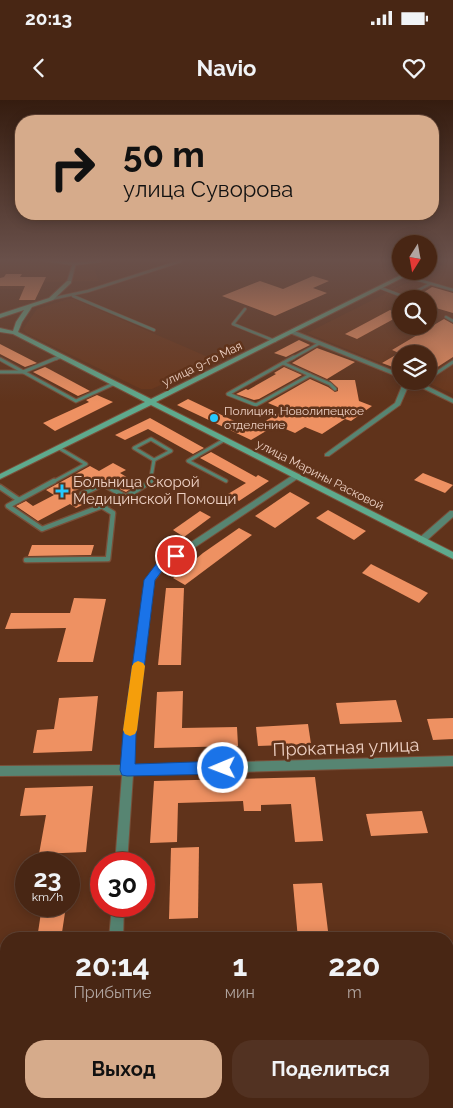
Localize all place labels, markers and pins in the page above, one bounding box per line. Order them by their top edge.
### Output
place label: Полиция, Новолипецкое отделение [224,404,364,432]
marker: Полиция, Новолипецкое отделение [208,412,220,424]
place label: Больница Скорой Медицинской Помощи [73,473,236,508]
marker: Больница Скорой Медицинской Помощи [55,484,69,498]
pin [155,535,197,577]

